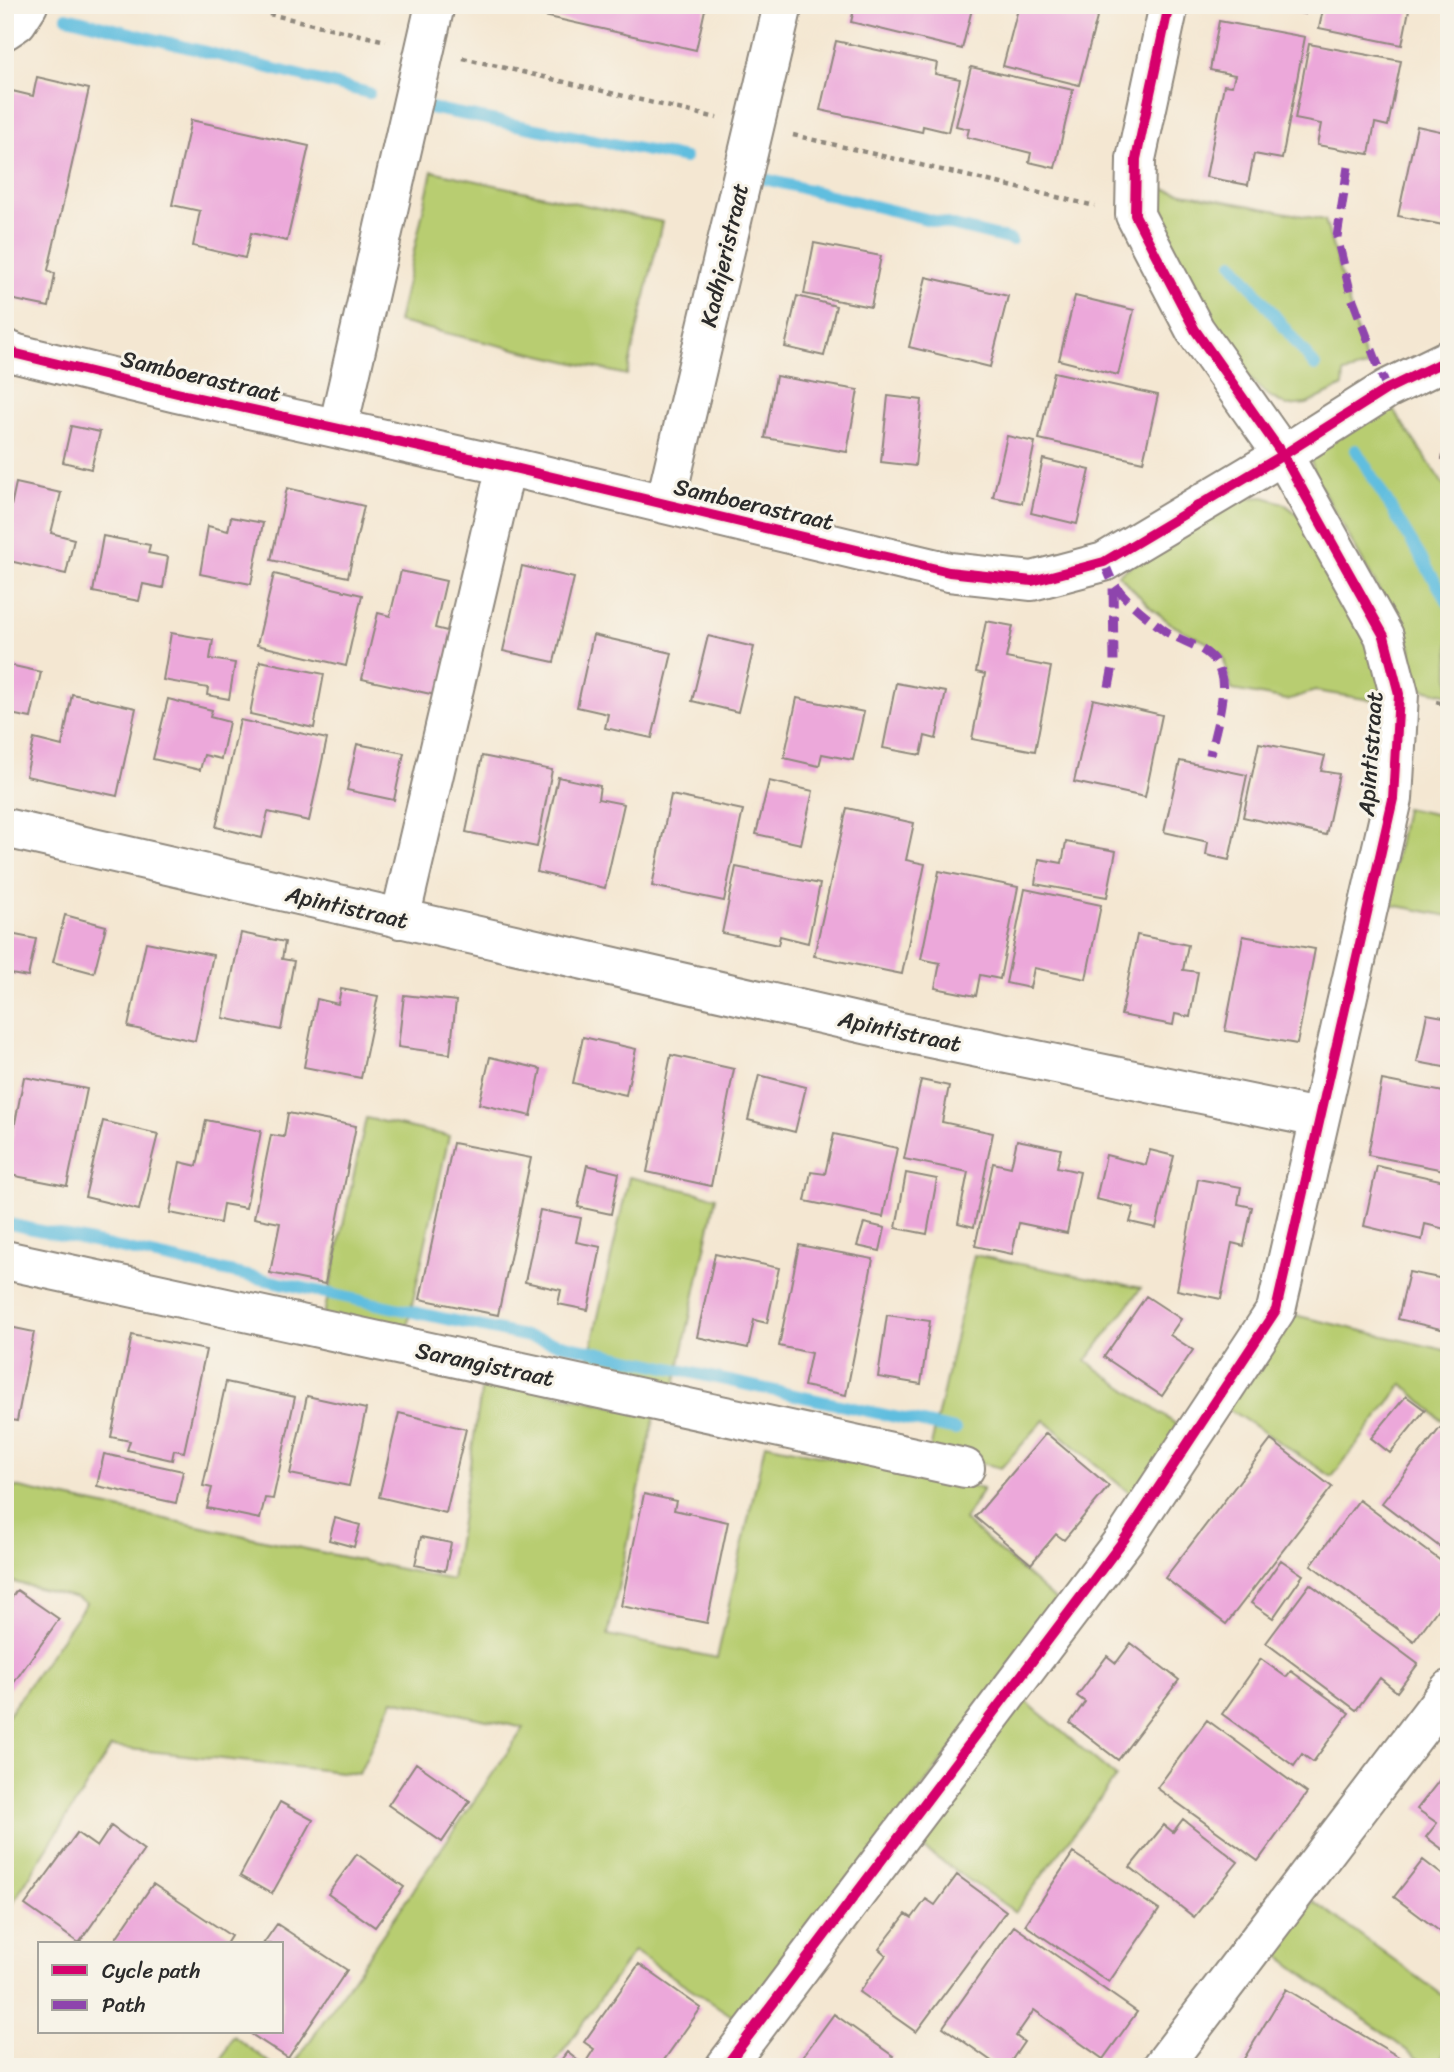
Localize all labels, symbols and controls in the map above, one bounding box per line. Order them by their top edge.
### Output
street label: Kadhjeristraat [688,179,761,331]
street label: Samboerastraat [117,338,285,415]
street label: Samboerastraat [670,466,838,543]
street label: Apintistraat [1346,690,1395,819]
street label: Apintistraat [280,873,412,942]
street label: Apintistraat [834,998,965,1065]
street label: Sarangistraat [412,1330,558,1399]
legend [38,1942,284,2034]
text: Cycle path [102,1952,201,1990]
text: Path [102,1986,145,2024]

